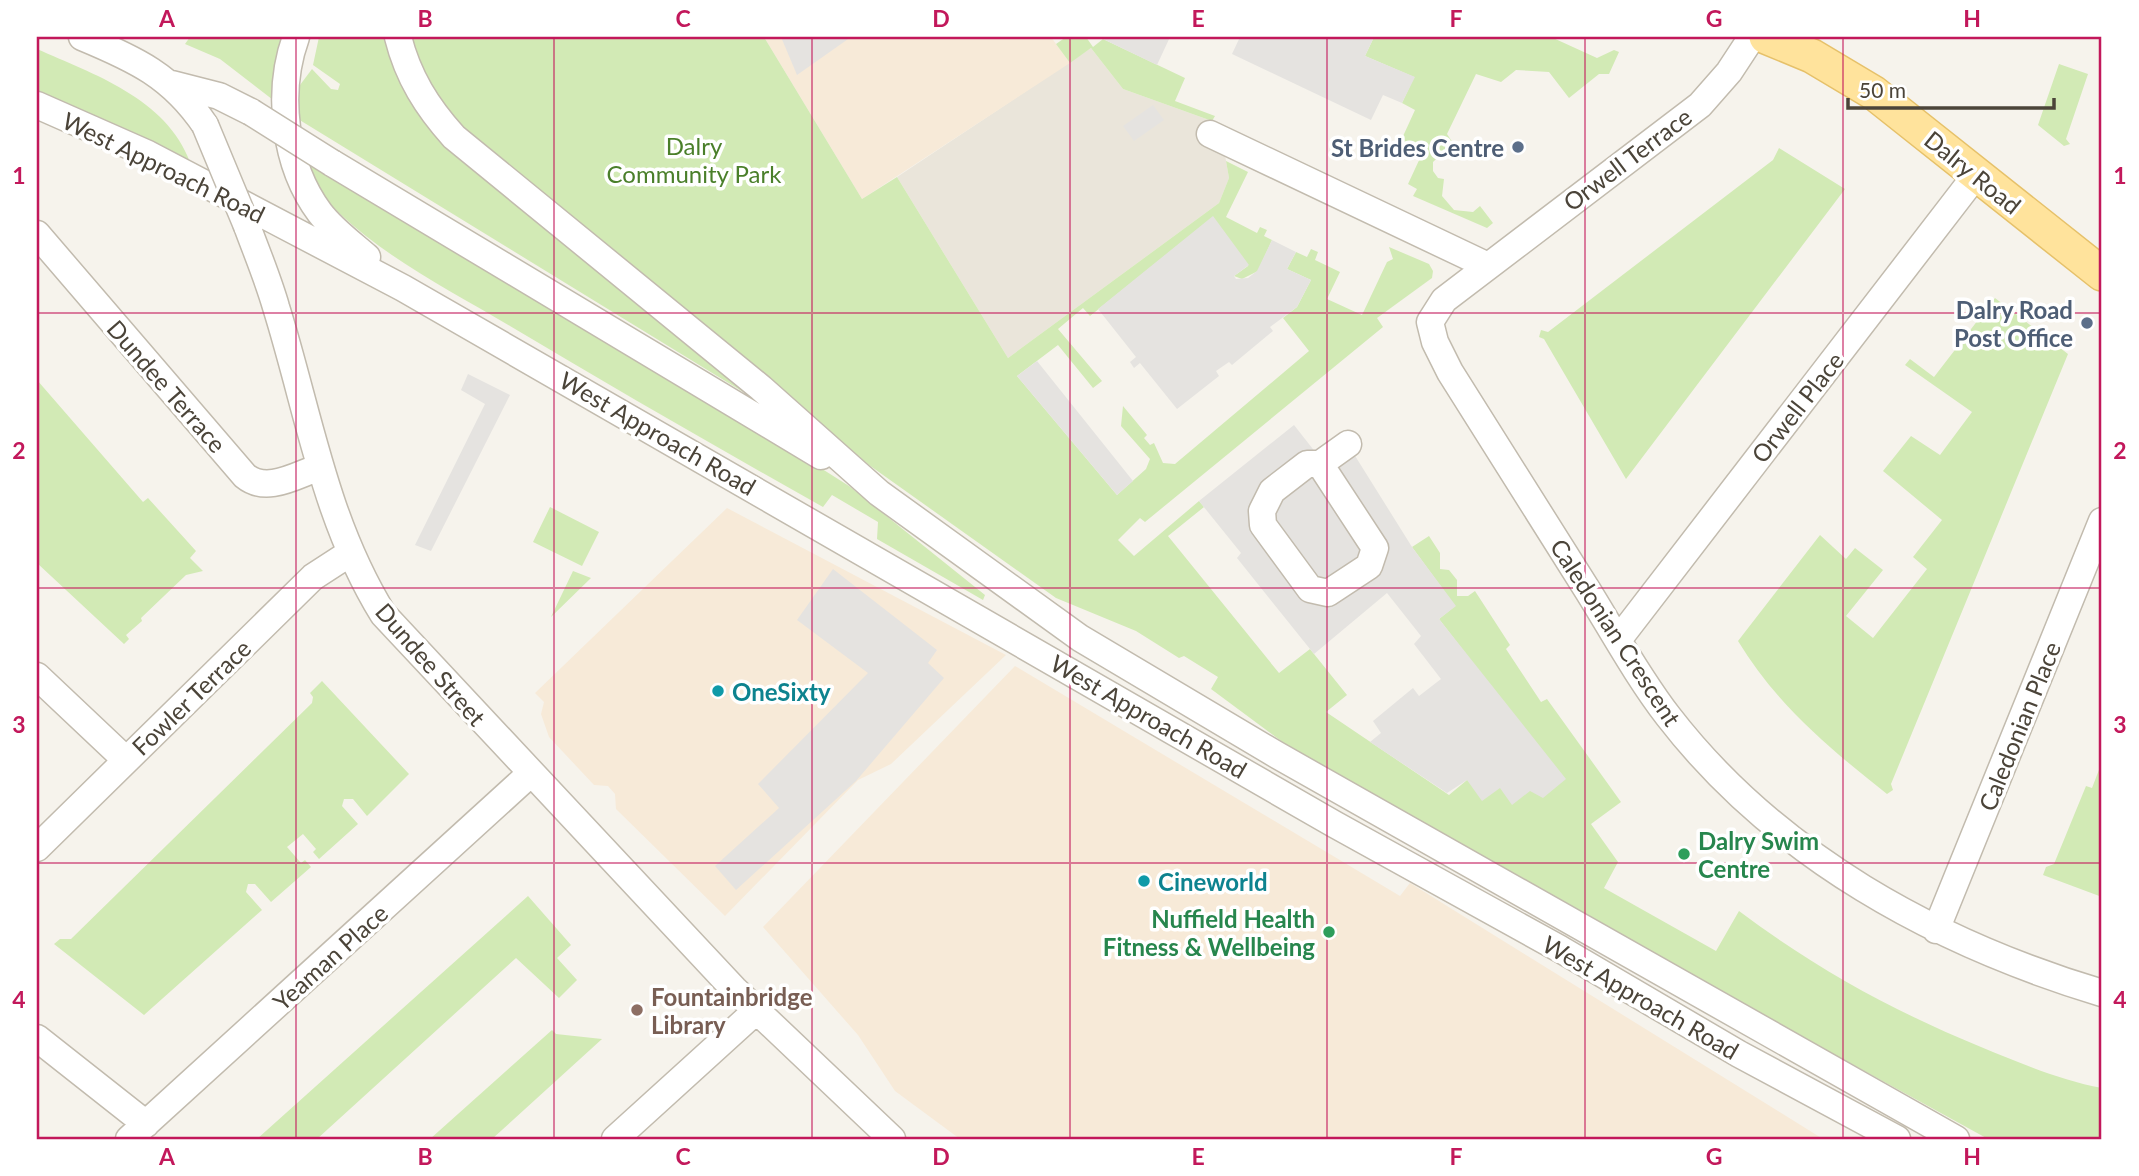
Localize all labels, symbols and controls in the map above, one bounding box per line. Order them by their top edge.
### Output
text: A [158,4,176,32]
text: B [417,4,433,32]
text: C [675,4,691,32]
text: D [932,4,950,32]
text: E [1191,4,1205,32]
text: F [1449,4,1463,32]
text: G [1706,4,1722,32]
text: H [1963,4,1981,32]
scale bar [1848,66,2055,110]
text: 50 m [1859,77,1906,102]
street label: Orwell Terrace [1557,101,1697,217]
street label: West Approach Road [58,105,270,229]
street label: Dalry Road [1919,124,2027,220]
park label: Dalry Community Park [607,131,782,188]
place label: St Brides Centre [1331,133,1504,162]
marker: St Brides Centre [1510,139,1526,155]
text: 1 [12,161,26,189]
text: 1 [2113,161,2127,189]
place label: Dalry Road Post Office [1954,295,2073,352]
street label: Dundee Terrace [102,314,232,458]
marker: Dalry Road Post Office [2079,315,2095,331]
street label: Orwell Place [1745,346,1849,468]
street label: West Approach Road [555,365,761,501]
text: 2 [12,436,26,464]
text: 2 [2113,436,2127,464]
street label: Caledonian Crescent [1545,533,1687,731]
street label: Dundee Street [370,597,492,732]
street label: Fowler Terrace [126,633,256,761]
street label: Caledonian Place [1972,637,2066,815]
street label: West Approach Road [1046,648,1252,784]
place label: OneSixty [732,677,831,706]
marker: OneSixty [710,683,726,699]
text: 3 [12,710,26,738]
text: 3 [2113,710,2127,738]
place label: Dalry Swim Centre [1698,826,1819,883]
marker: Dalry Swim Centre [1676,846,1692,862]
place label: Cineworld [1158,867,1268,896]
marker: Cineworld [1136,873,1152,889]
street label: Yeaman Place [267,898,393,1016]
place label: Nuffield Health Fitness & Wellbeing [1103,904,1315,961]
marker: Nuffield Health Fitness & Wellbeing [1321,924,1337,940]
street label: West Approach Road [1538,929,1744,1065]
place label: Fountainbridge Library [651,982,813,1039]
text: 4 [12,985,26,1013]
text: 4 [2113,985,2127,1013]
marker: Fountainbridge Library [629,1002,645,1018]
text: A [158,1142,176,1170]
text: B [417,1142,433,1170]
text: C [675,1142,691,1170]
text: D [932,1142,950,1170]
text: E [1191,1142,1205,1170]
text: F [1449,1142,1463,1170]
text: G [1706,1142,1722,1170]
text: H [1963,1142,1981,1170]

